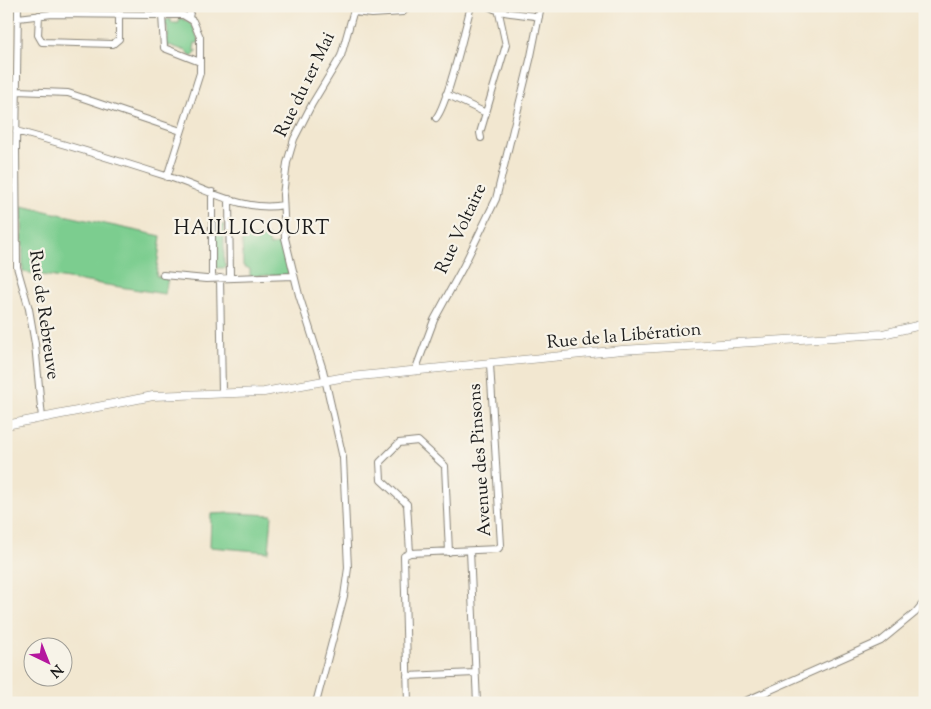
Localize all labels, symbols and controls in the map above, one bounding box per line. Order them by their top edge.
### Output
street label: Rue du 1er Mai [269,28,343,142]
street label: Rue Voltaire [430,180,494,278]
district label: HAILLICOURT [174,215,330,244]
street label: Rue de Rebreuve [21,249,65,381]
street label: Rue de la Libération [546,317,703,357]
street label: Avenue des Pinsons [463,383,499,537]
north arrow [22,636,72,686]
text: N [45,659,66,681]

